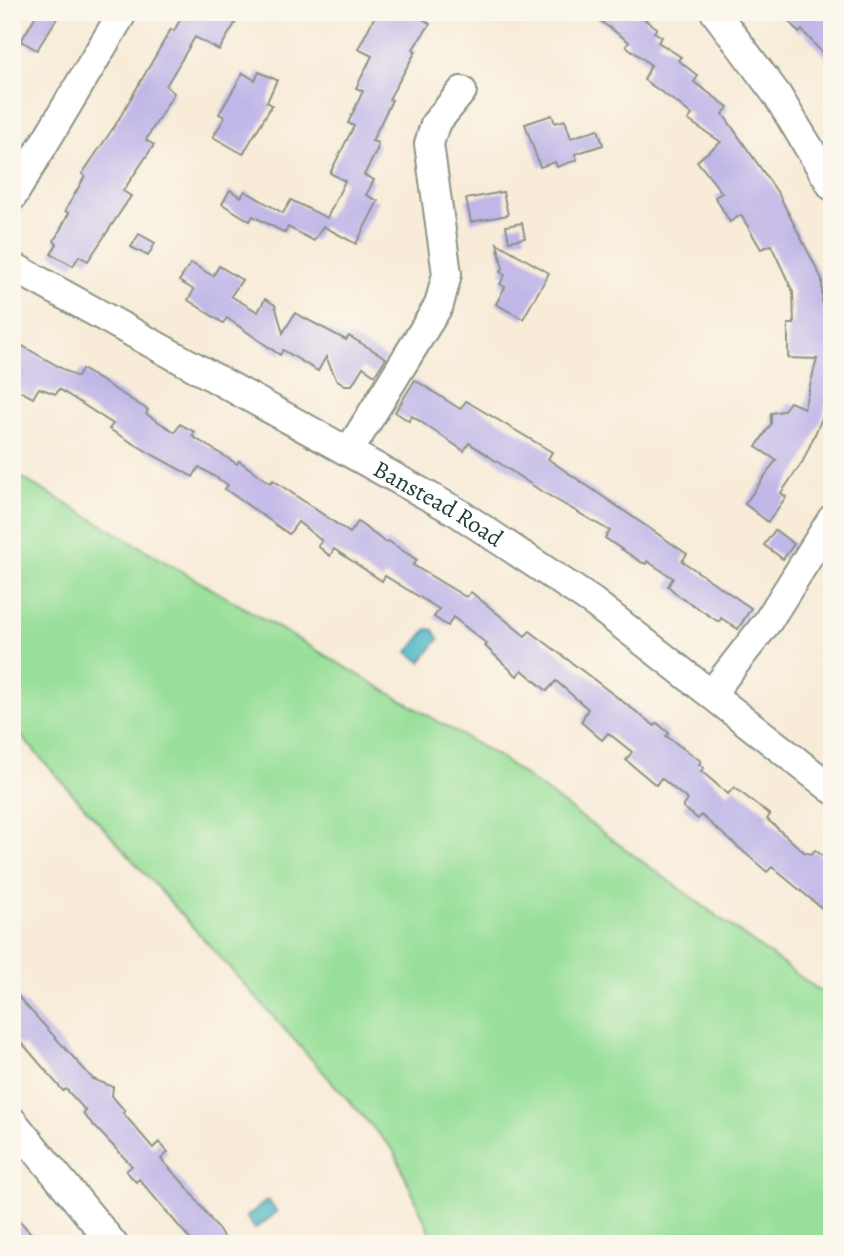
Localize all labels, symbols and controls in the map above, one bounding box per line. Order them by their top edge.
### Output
street label: Banstead Road [368,453,510,554]

